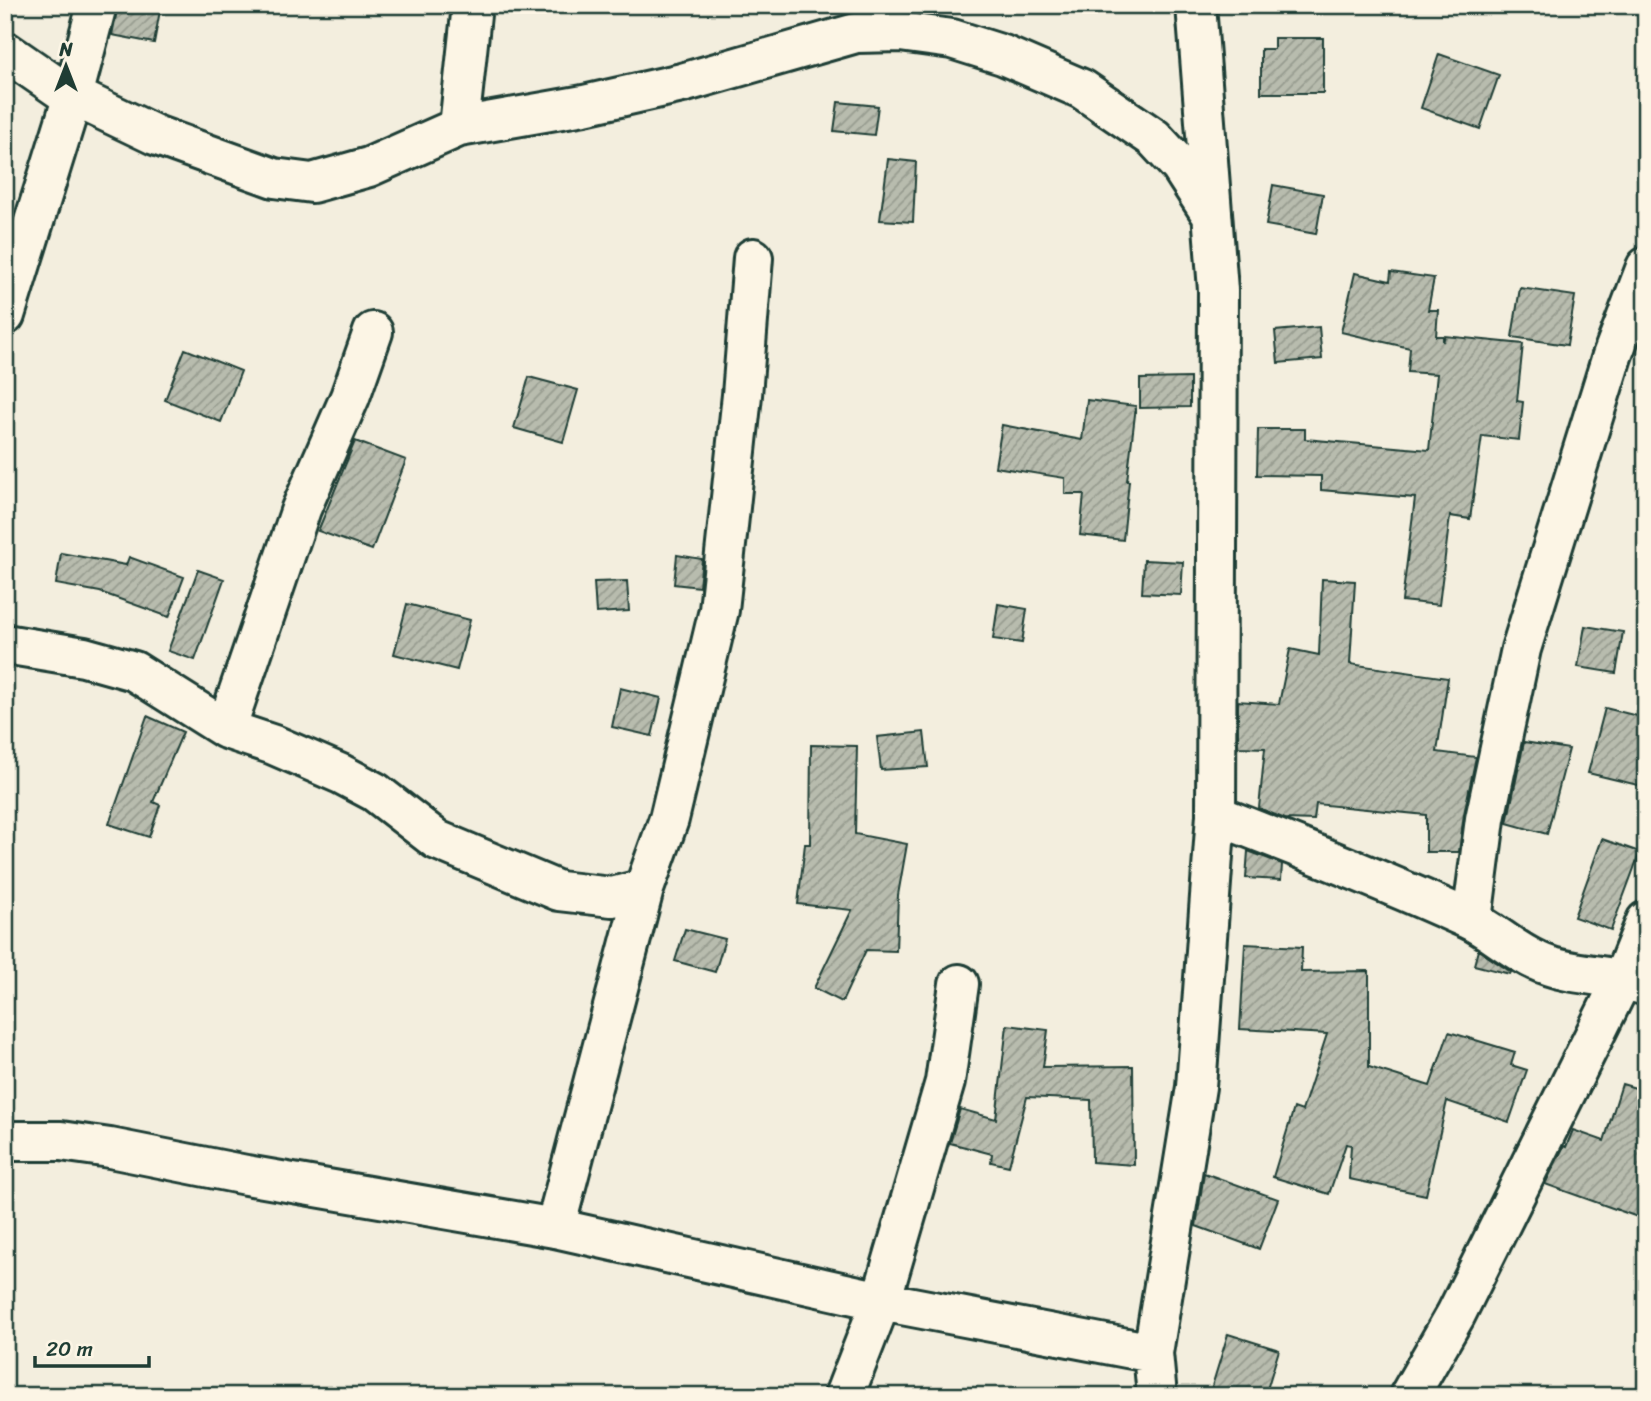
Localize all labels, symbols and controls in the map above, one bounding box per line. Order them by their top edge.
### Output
north arrow [32,32,102,102]
text: N [58,33,73,66]
scale bar [35,1324,149,1368]
text: 20 m [46,1330,93,1368]

